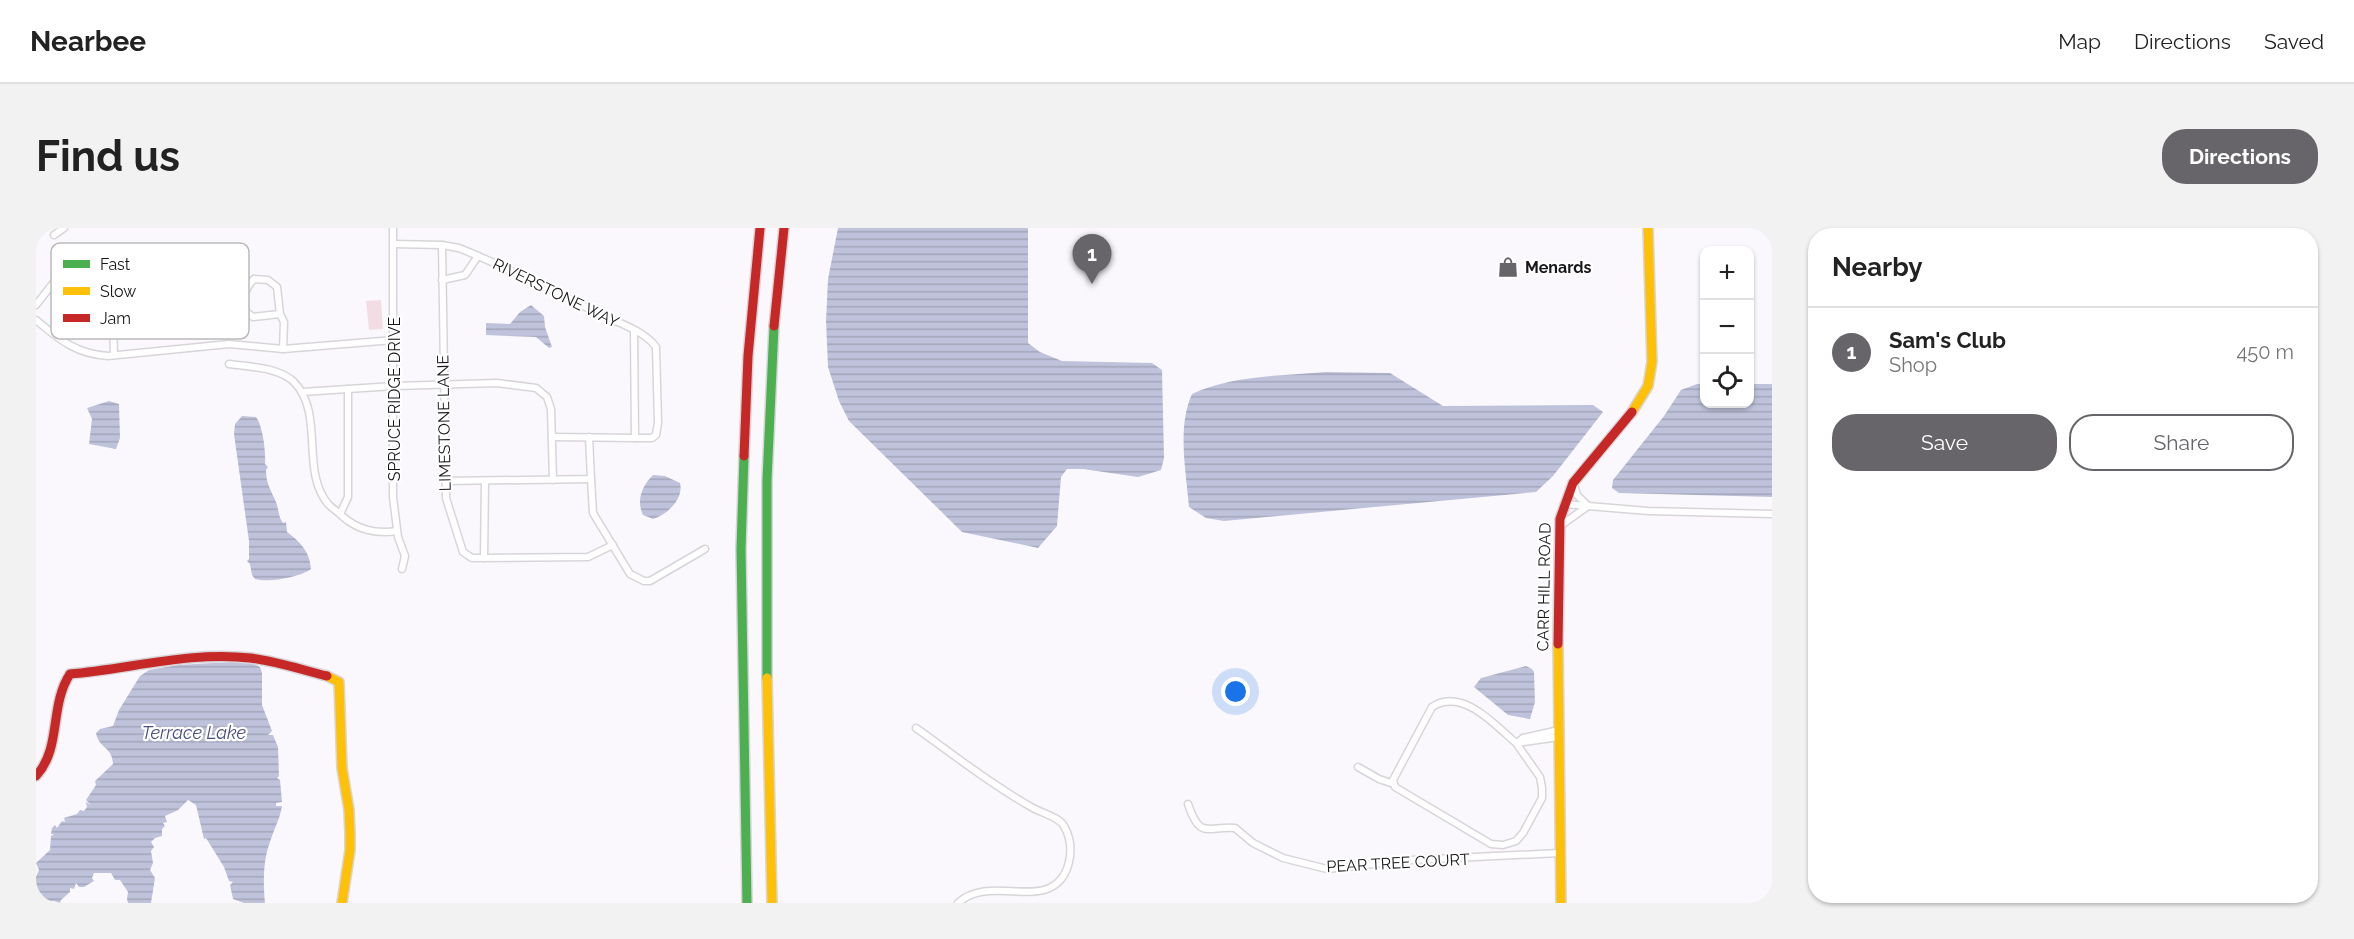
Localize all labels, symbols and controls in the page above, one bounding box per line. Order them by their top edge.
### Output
text: Nearbee [30,25,146,58]
text: Map [2058,29,2101,54]
text: Directions [2134,29,2231,54]
text: Saved [2264,29,2324,54]
button: Directions [2162,129,2318,184]
text: Find us [36,132,180,181]
pin: 1 [1072,235,1112,284]
legend [51,243,249,339]
map controls [1700,246,1754,408]
button: + [1700,246,1754,300]
text: Nearby [1832,252,1922,282]
street label: RIVERSTONE WAY [490,254,623,332]
text: Fast [100,255,131,274]
shop icon: Menards [1496,255,1520,279]
place label: Menards [1525,258,1592,277]
text: Slow [100,282,136,301]
button: − [1700,300,1754,354]
text: Jam [100,309,131,328]
street label: SPRUCE RIDGE DRIVE [385,316,404,481]
text: Sam's Club [1889,327,2006,353]
text: 1 [1847,340,1856,364]
text: 450 m [2236,340,2294,364]
text: Shop [1889,353,1937,377]
street label: LIMESTONE LANE [433,354,455,491]
button: locate [1700,354,1754,408]
button: Save [1832,414,2057,471]
button: Share [2069,414,2294,471]
street label: CARR HILL ROAD [1533,522,1555,652]
your location [1221,677,1250,706]
water label: Terrace Lake [142,722,246,743]
street label: PEAR TREE COURT [1326,850,1470,876]

